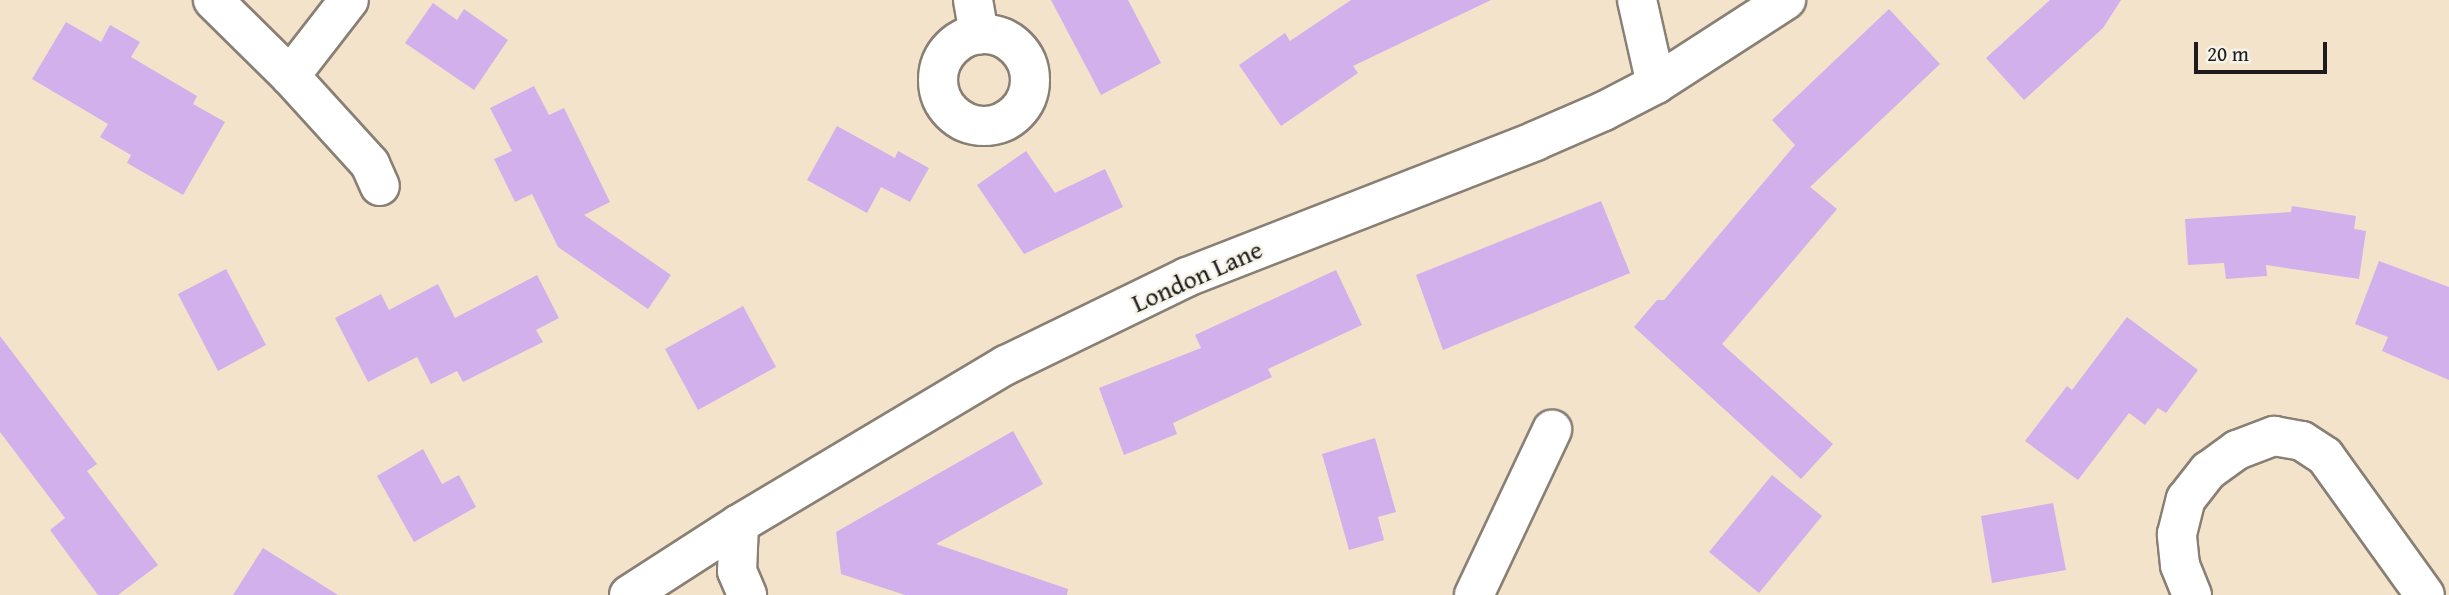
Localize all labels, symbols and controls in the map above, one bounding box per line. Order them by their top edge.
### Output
scale bar [2197,28,2330,72]
text: 20 m [2207,38,2249,69]
street label: London Lane [1127,233,1267,319]

